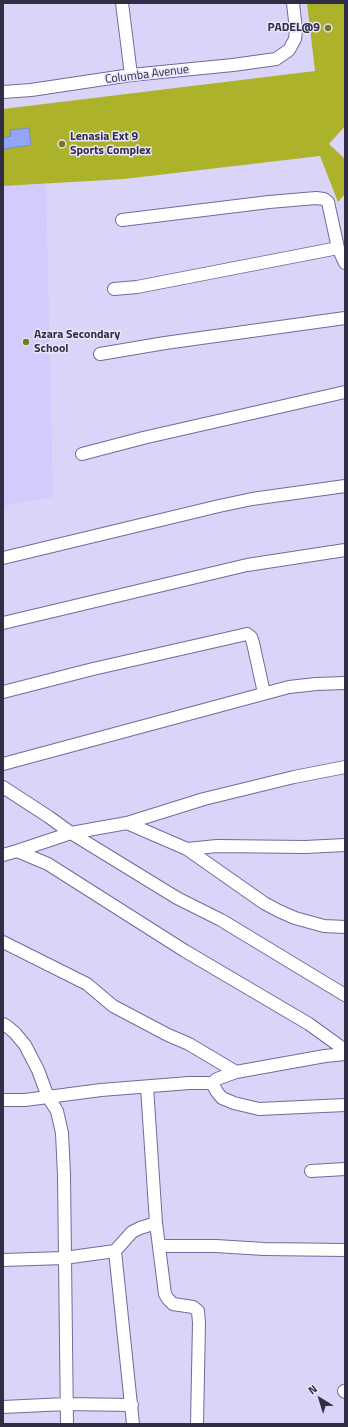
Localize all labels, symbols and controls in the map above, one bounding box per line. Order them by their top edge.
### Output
place label: PADEL@9 [268,21,320,35]
marker: PADEL@9 [323,23,333,33]
street label: Columba Avenue [104,63,190,87]
place label: Lenasia Ext 9 Sports Complex [70,130,151,158]
marker: Lenasia Ext 9 Sports Complex [57,139,67,149]
place label: Azara Secondary School [34,328,120,356]
marker: Azara Secondary School [21,337,31,347]
north arrow [300,1379,340,1419]
text: N [305,1381,321,1398]

